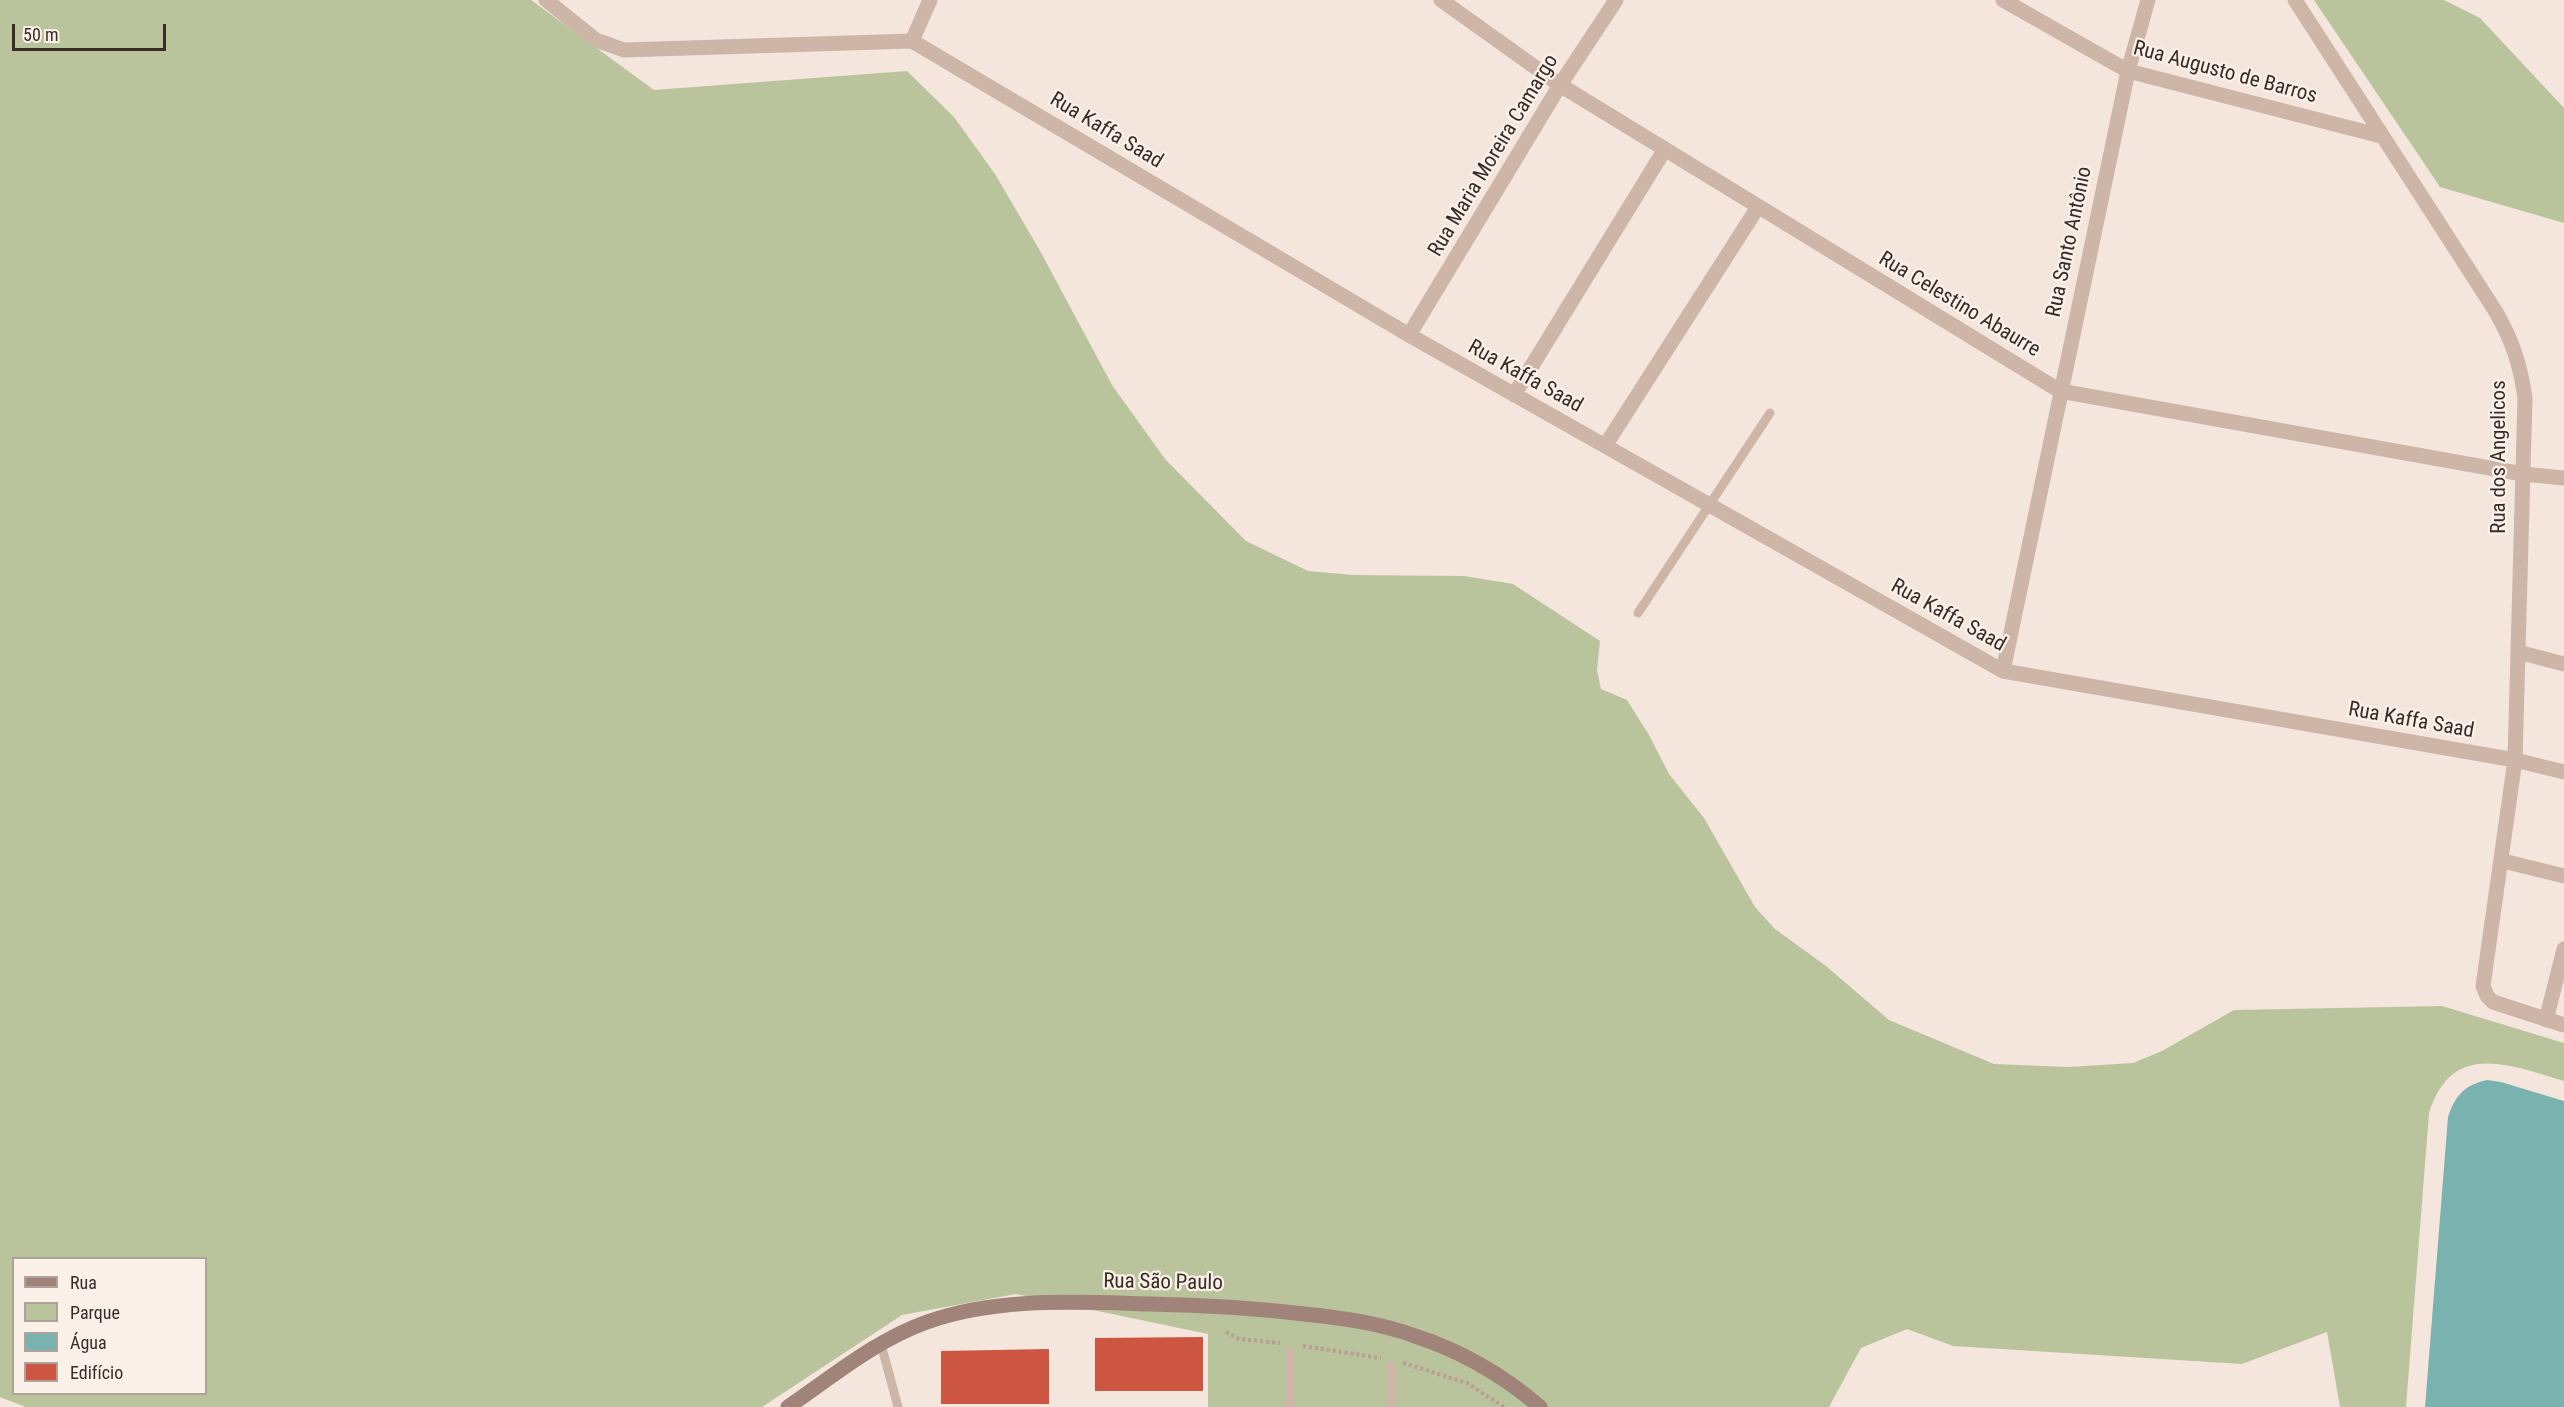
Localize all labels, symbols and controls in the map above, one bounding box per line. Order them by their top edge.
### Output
scale bar [15,12,170,50]
text: 50 m [23,24,58,45]
street label: Rua Augusto de Barros [2130,36,2320,110]
street label: Rua Maria Moreira Camargo [1424,50,1564,262]
street label: Rua Kaffa Saad [1045,87,1167,175]
street label: Rua Santo Antônio [2042,165,2098,319]
street label: Rua Celestino Abaurre [1874,247,2044,363]
street label: Rua Kaffa Saad [1463,335,1587,419]
street label: Rua dos Angelicos [2487,380,2513,534]
street label: Rua Kaffa Saad [1886,574,2010,658]
street label: Rua Kaffa Saad [2346,698,2476,744]
legend [12,1257,207,1395]
street label: Rua São Paulo [1103,1269,1223,1297]
text: Rua [70,1272,97,1293]
text: Parque [70,1302,120,1323]
text: Água [70,1332,107,1353]
text: Edifício [70,1362,123,1383]

